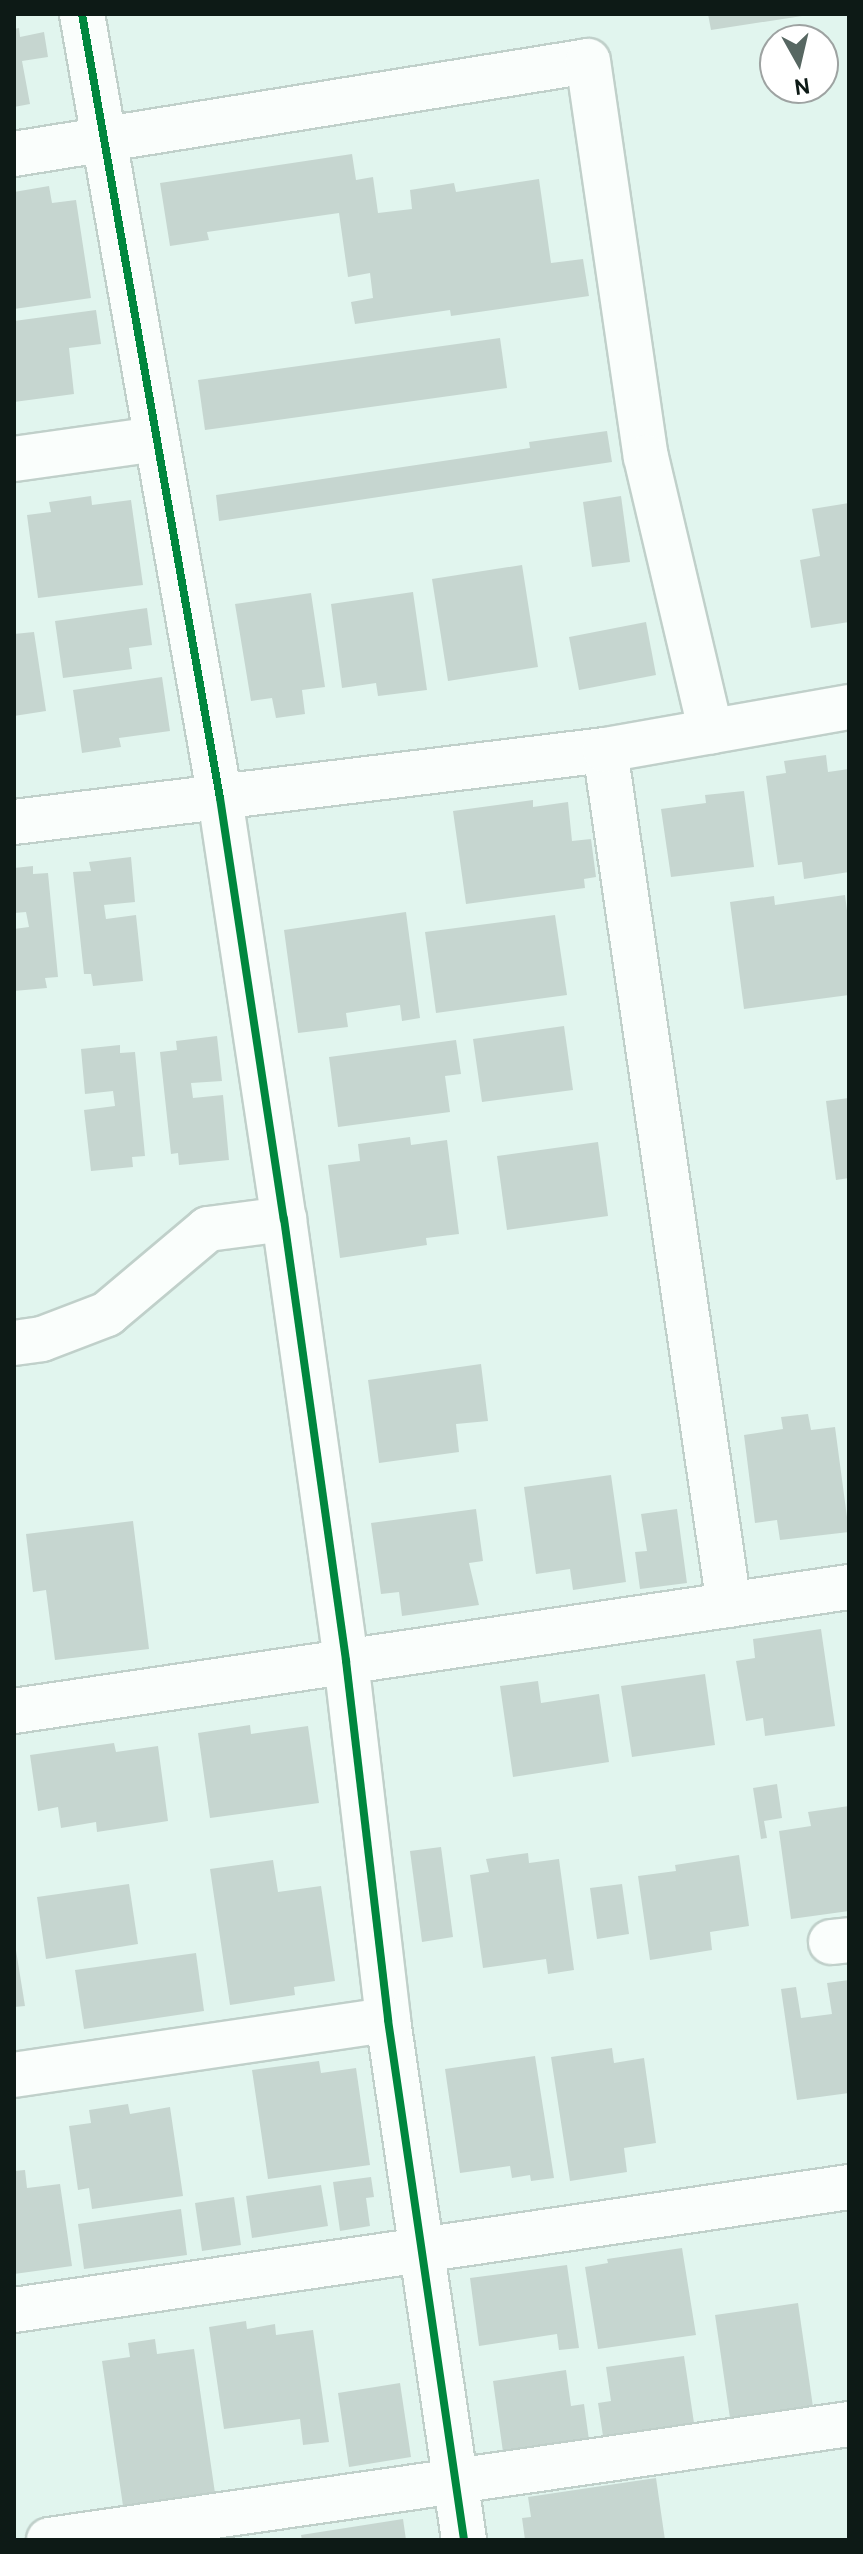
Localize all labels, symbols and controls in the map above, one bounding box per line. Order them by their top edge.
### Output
north arrow [759,24,839,104]
text: N [793,72,812,101]

